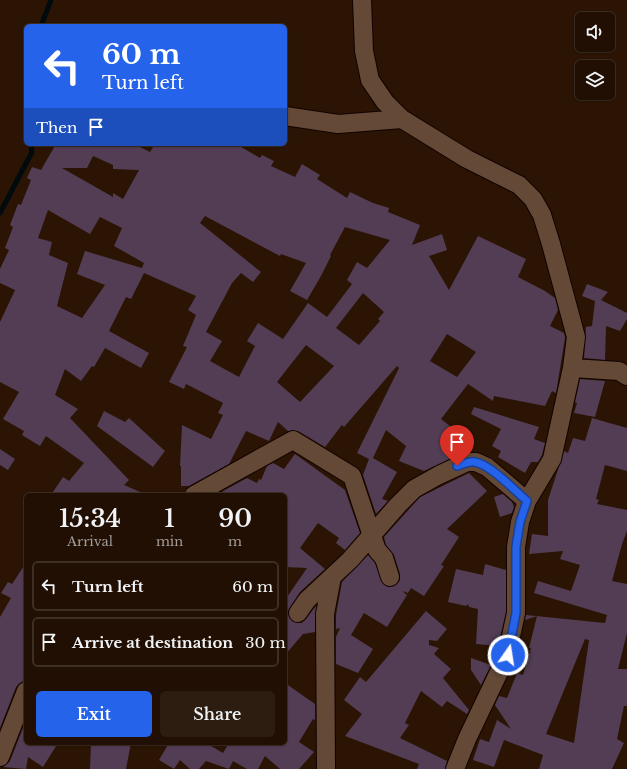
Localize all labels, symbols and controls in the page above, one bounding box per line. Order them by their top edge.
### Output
map controls [575,12,615,100]
button: sound [575,12,615,52]
text: 60 m [102,37,180,72]
icon: left [36,40,88,92]
button: layers [575,60,615,100]
text: Turn left [102,72,184,94]
icon: arrive [85,116,107,138]
text: Then [36,118,77,137]
pin [440,425,474,466]
icon: arrive [446,431,468,453]
text: 15:34 [59,504,121,533]
text: 1 [164,504,175,533]
text: 90 [218,504,252,533]
text: Arrival [67,533,113,550]
text: min [156,533,183,550]
text: m [228,533,242,550]
icon: left [38,575,60,597]
text: Turn left [72,577,143,596]
text: 60 m [232,577,273,596]
icon: arrive [38,631,60,653]
text: Arrive at destination [72,633,233,652]
text: 30 m [245,633,286,652]
position arrow [487,634,529,676]
button: Exit [36,691,152,737]
button: Share [160,691,275,737]

